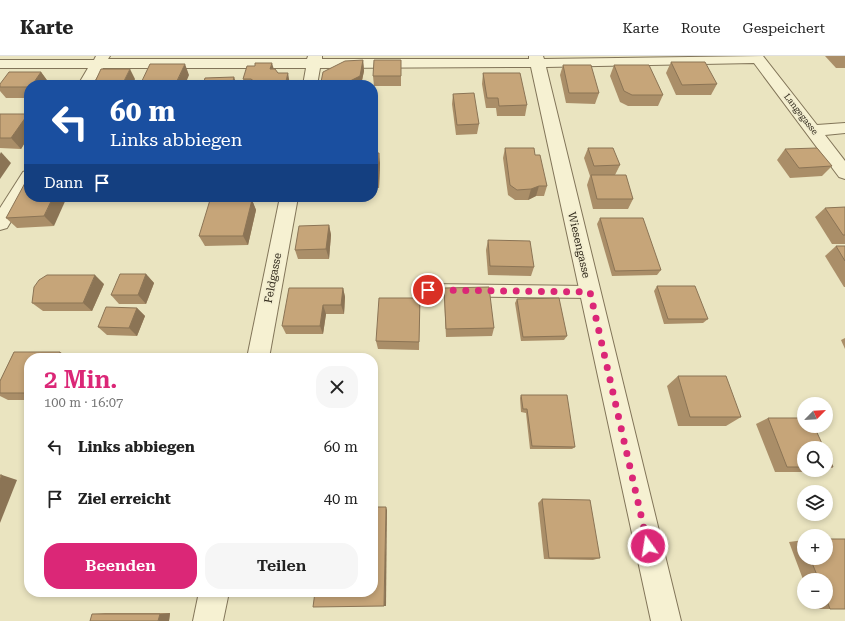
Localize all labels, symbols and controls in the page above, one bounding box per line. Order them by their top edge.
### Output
text: Karte [20,16,74,39]
text: Karte [623,20,659,36]
text: Route [681,20,721,36]
text: Gespeichert [743,20,825,36]
street label: Langegasse [782,91,820,137]
text: 60 m [110,95,175,128]
icon: left [44,96,96,148]
text: Links abbiegen [110,129,242,150]
icon: arrive [91,172,113,194]
text: Dann [44,174,83,192]
street label: Wiesengasse [565,211,593,279]
street label: Feldgasse [262,252,284,304]
pin [411,273,445,307]
icon: arrive [417,279,439,301]
text: 2 Min. [44,366,117,394]
button: close [316,366,358,408]
text: 100 m · 16:07 [44,395,123,410]
north arrow [797,397,833,433]
map controls [797,397,833,609]
icon: left [44,436,66,458]
text: Links abbiegen [78,438,195,456]
text: 60 m [324,438,358,456]
button: search [797,441,833,477]
button: layers [797,485,833,521]
icon: arrive [44,488,66,510]
text: Ziel erreicht [78,490,171,508]
text: 40 m [324,490,358,508]
position arrow [627,525,669,567]
button: + [797,529,833,565]
button: Beenden [44,543,197,589]
button: Teilen [205,543,358,589]
button: − [797,573,833,609]

